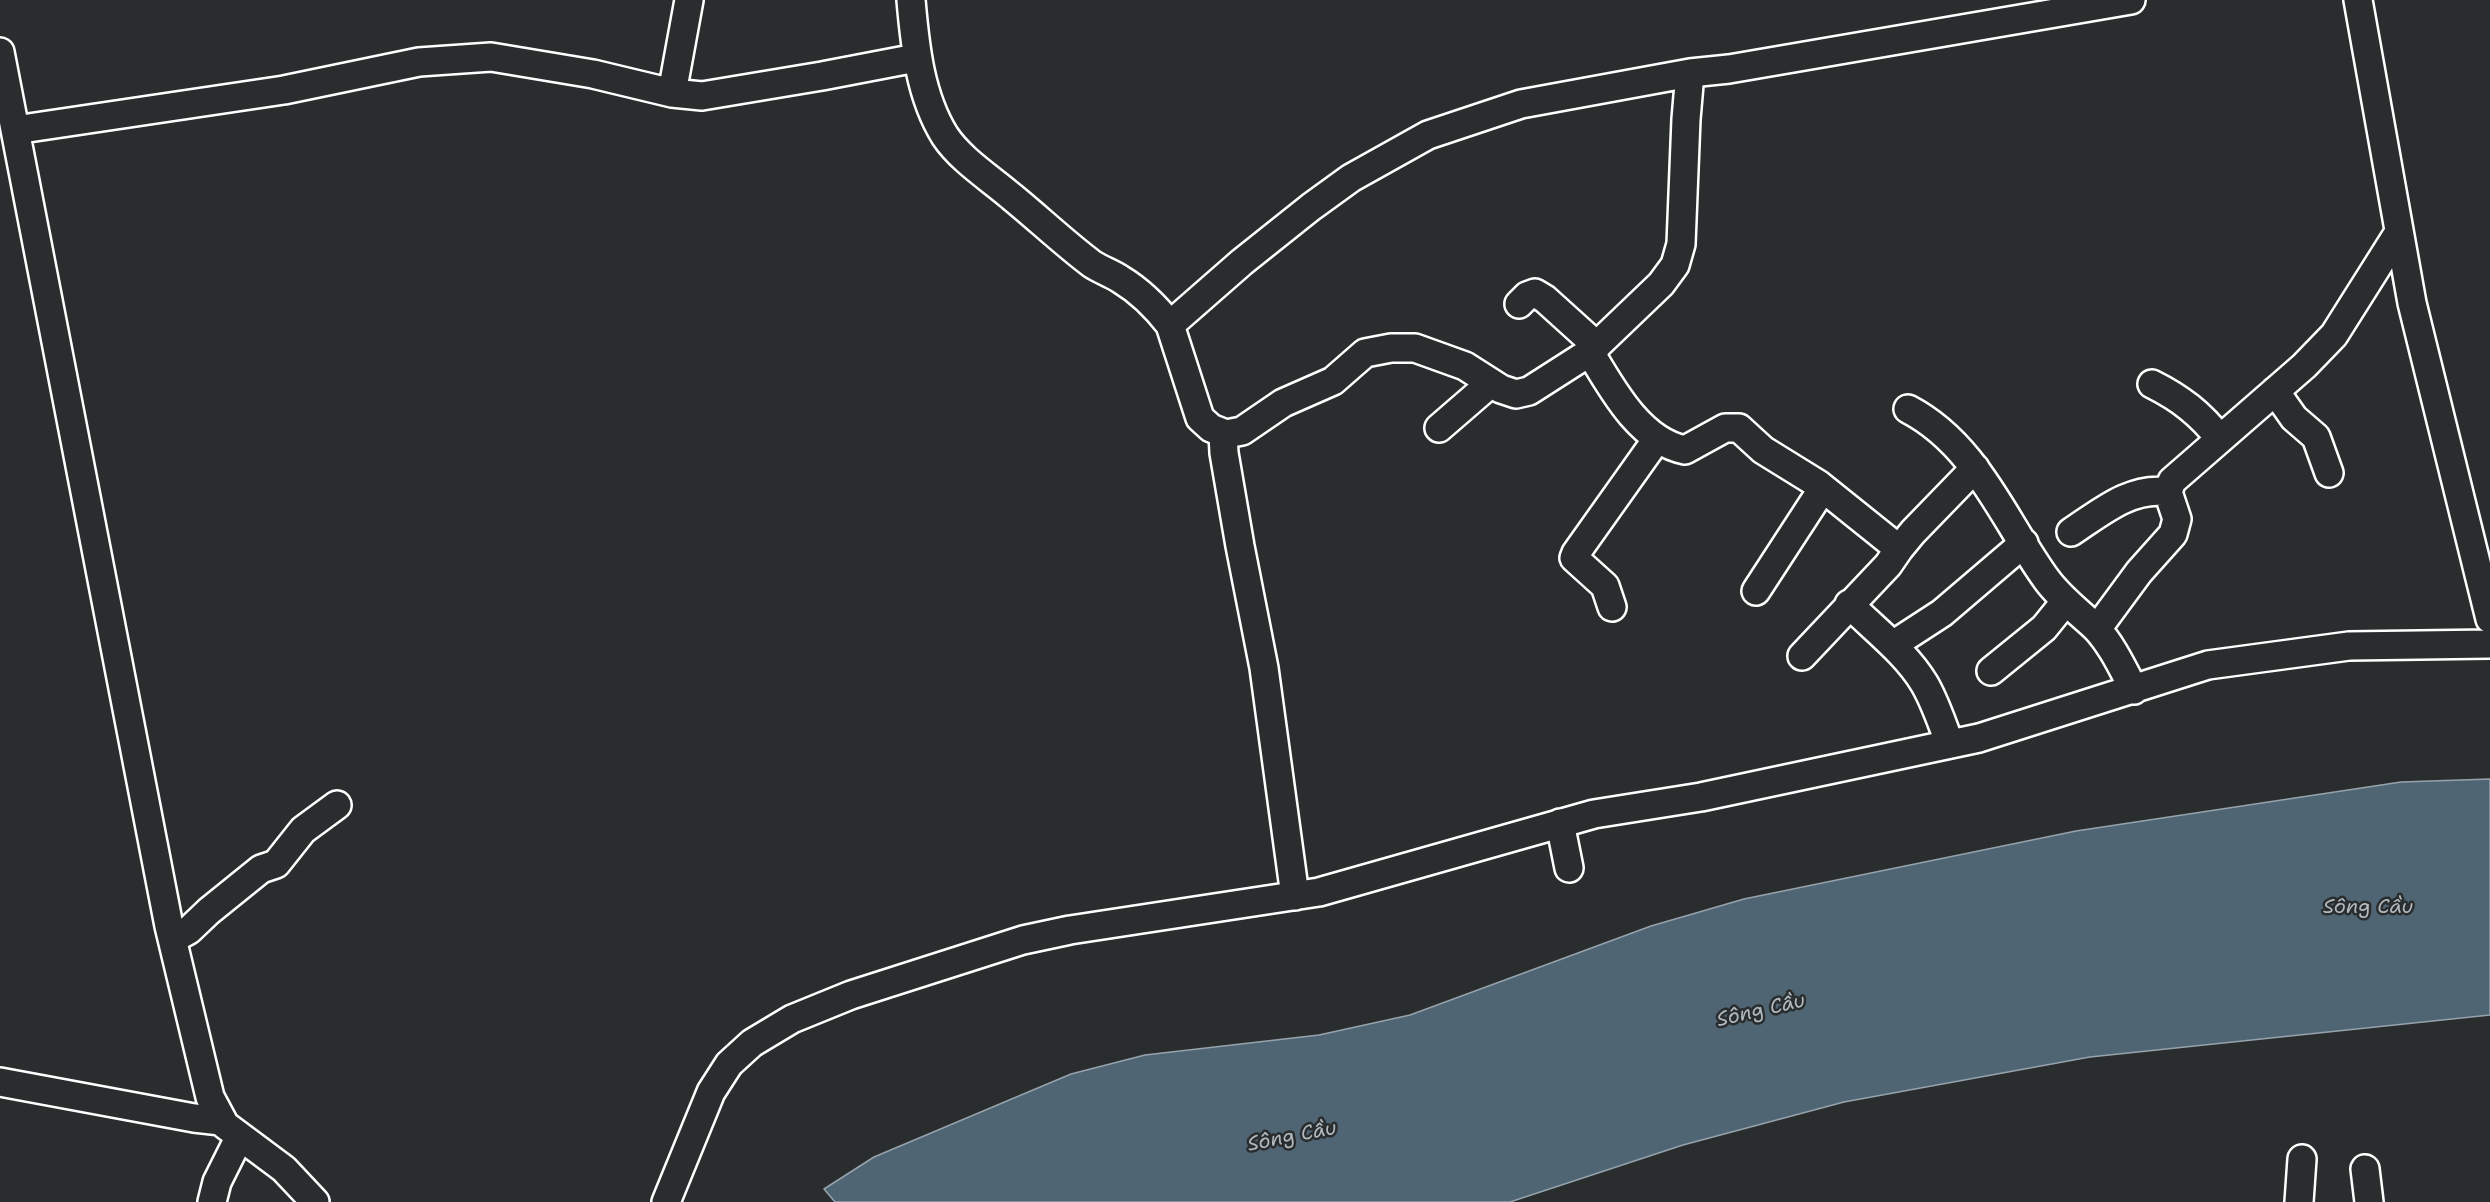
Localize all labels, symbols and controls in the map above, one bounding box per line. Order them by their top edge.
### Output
water label: Sông Cầu [2323,896,2413,920]
water label: Sông Cầu [1714,989,1808,1033]
water label: Sông Cầu [1245,1117,1339,1157]

